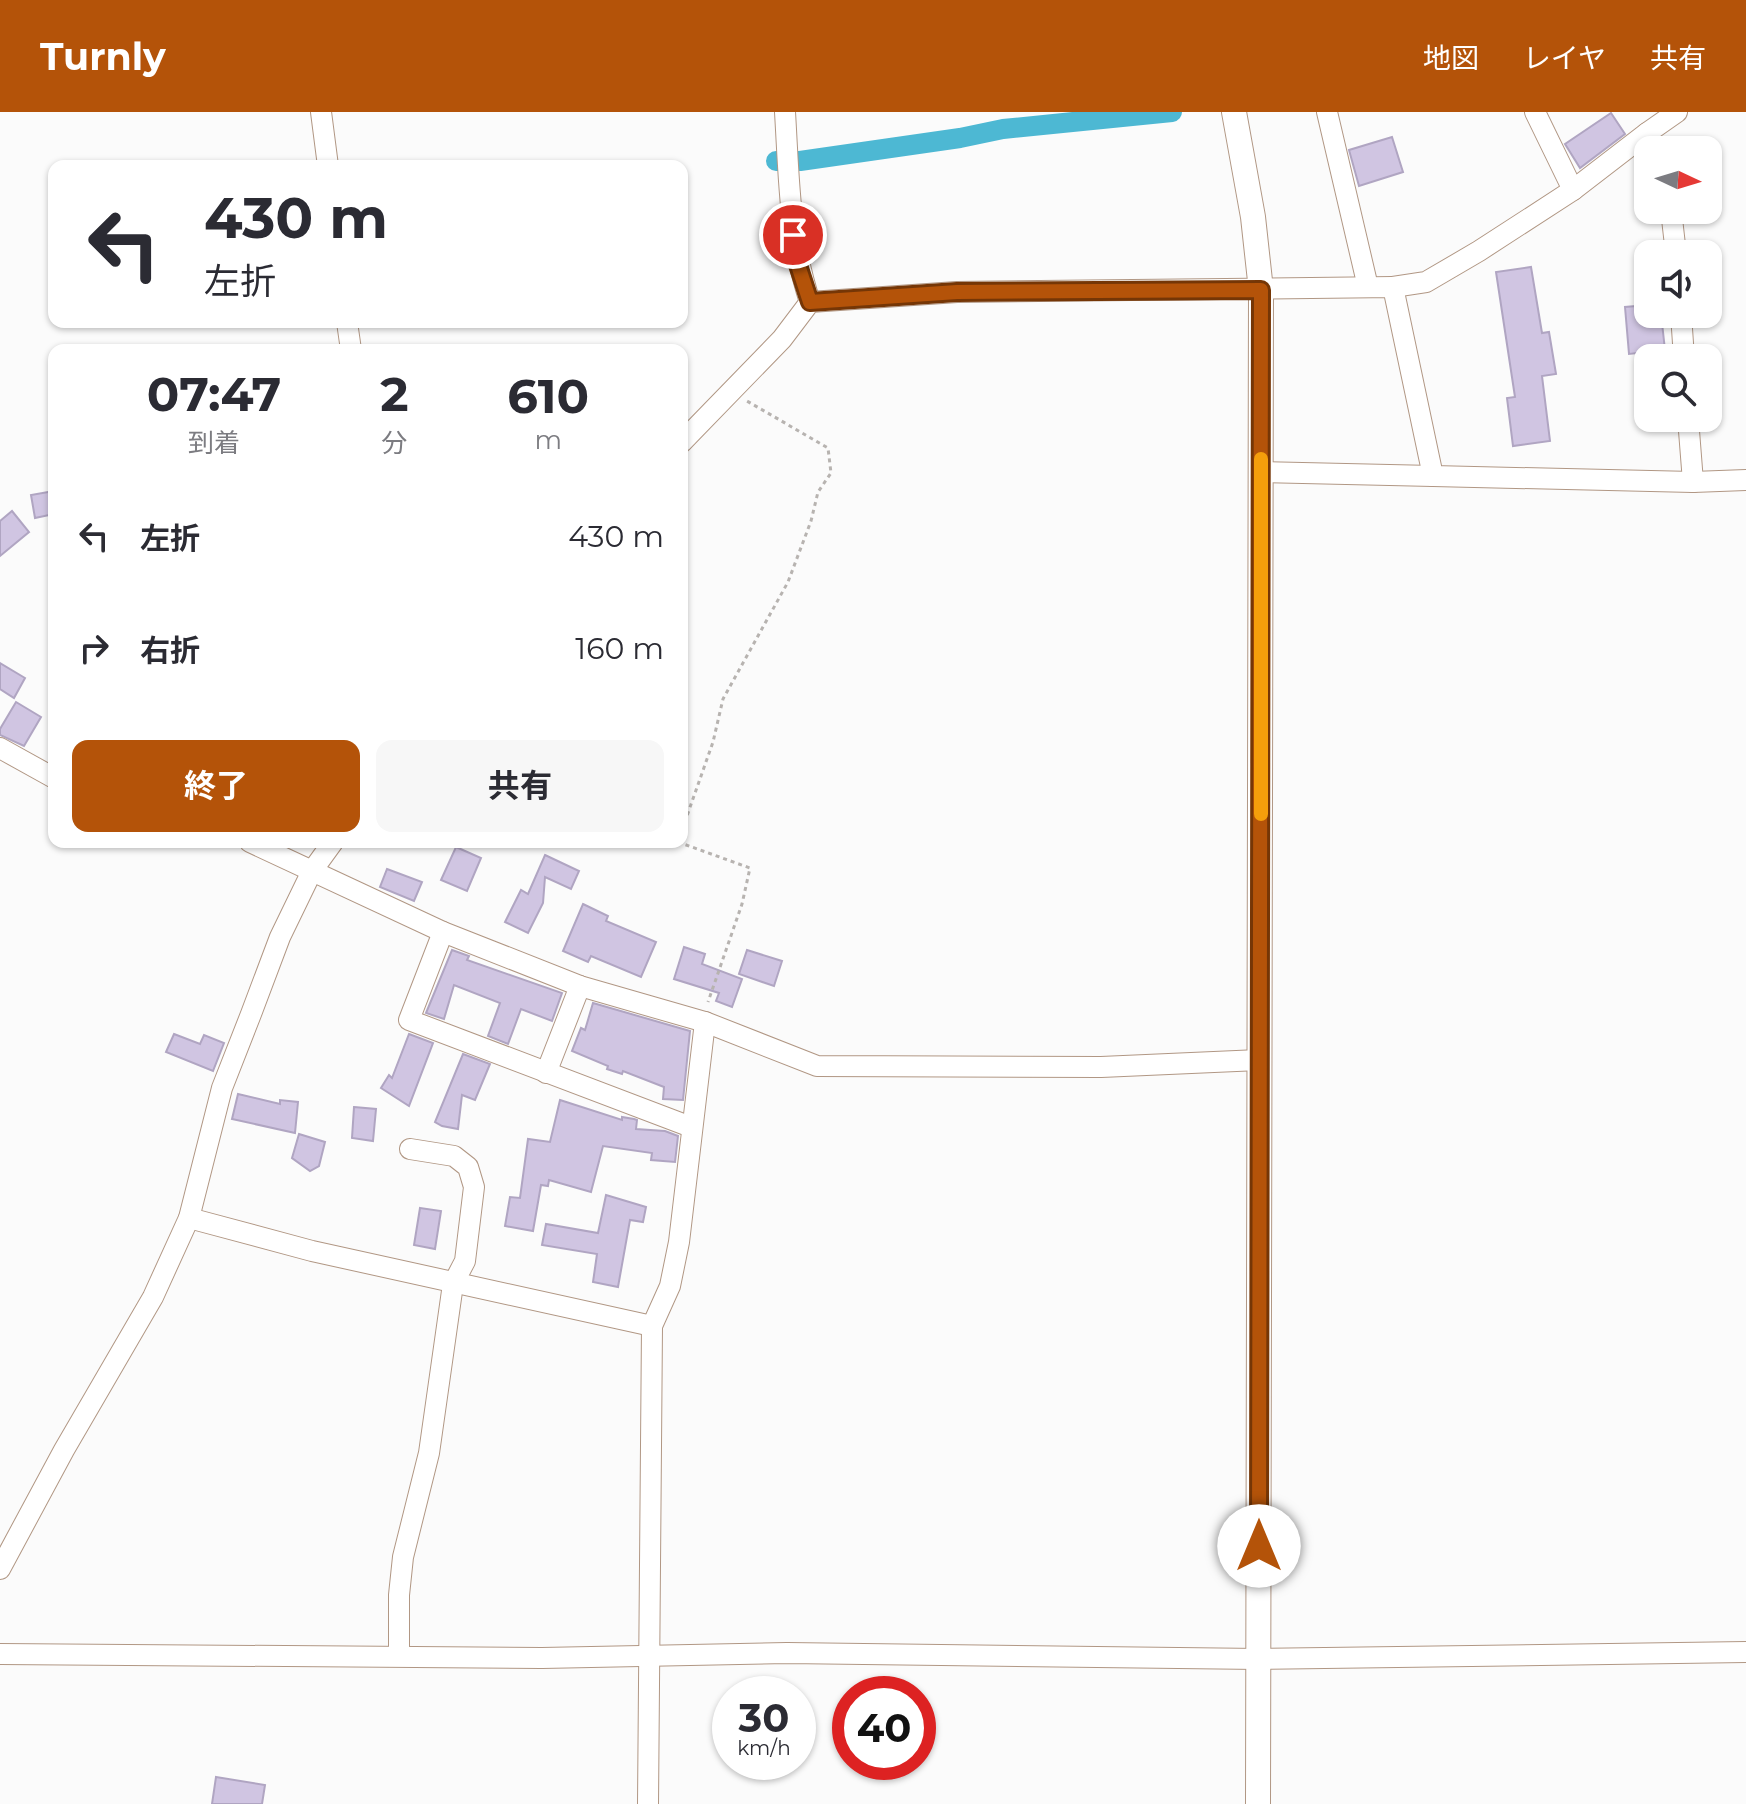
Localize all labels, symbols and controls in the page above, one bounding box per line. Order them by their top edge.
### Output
text: Turnly [40,33,166,80]
text: 地図 [1423,41,1479,75]
text: レイヤ [1523,41,1606,75]
text: 共有 [1650,41,1706,75]
north arrow [1634,136,1722,224]
map controls [1634,136,1722,432]
text: 430 m [204,184,388,252]
icon: left [72,192,176,296]
pin [759,201,827,269]
icon: arrive [771,213,815,257]
button: sound [1634,240,1722,328]
text: 左折 [204,259,276,303]
button: search [1634,344,1722,432]
text: 07:47 [147,365,281,423]
text: 2 [380,365,408,423]
text: 610 [507,367,589,425]
text: m [534,424,562,456]
text: 到着 [188,427,240,459]
text: 分 [381,427,407,459]
icon: left [72,514,116,558]
text: 430 m [568,518,664,555]
text: 左折 [140,520,200,557]
icon: right [72,626,116,670]
text: 160 m [575,630,664,667]
text: 右折 [140,632,200,669]
button: 終了 [72,740,360,832]
button: 共有 [376,740,664,832]
position arrow [1217,1504,1301,1588]
speed limit sign: 40 [832,1676,936,1780]
text: 30 [739,1693,789,1742]
text: km/h [737,1736,791,1760]

